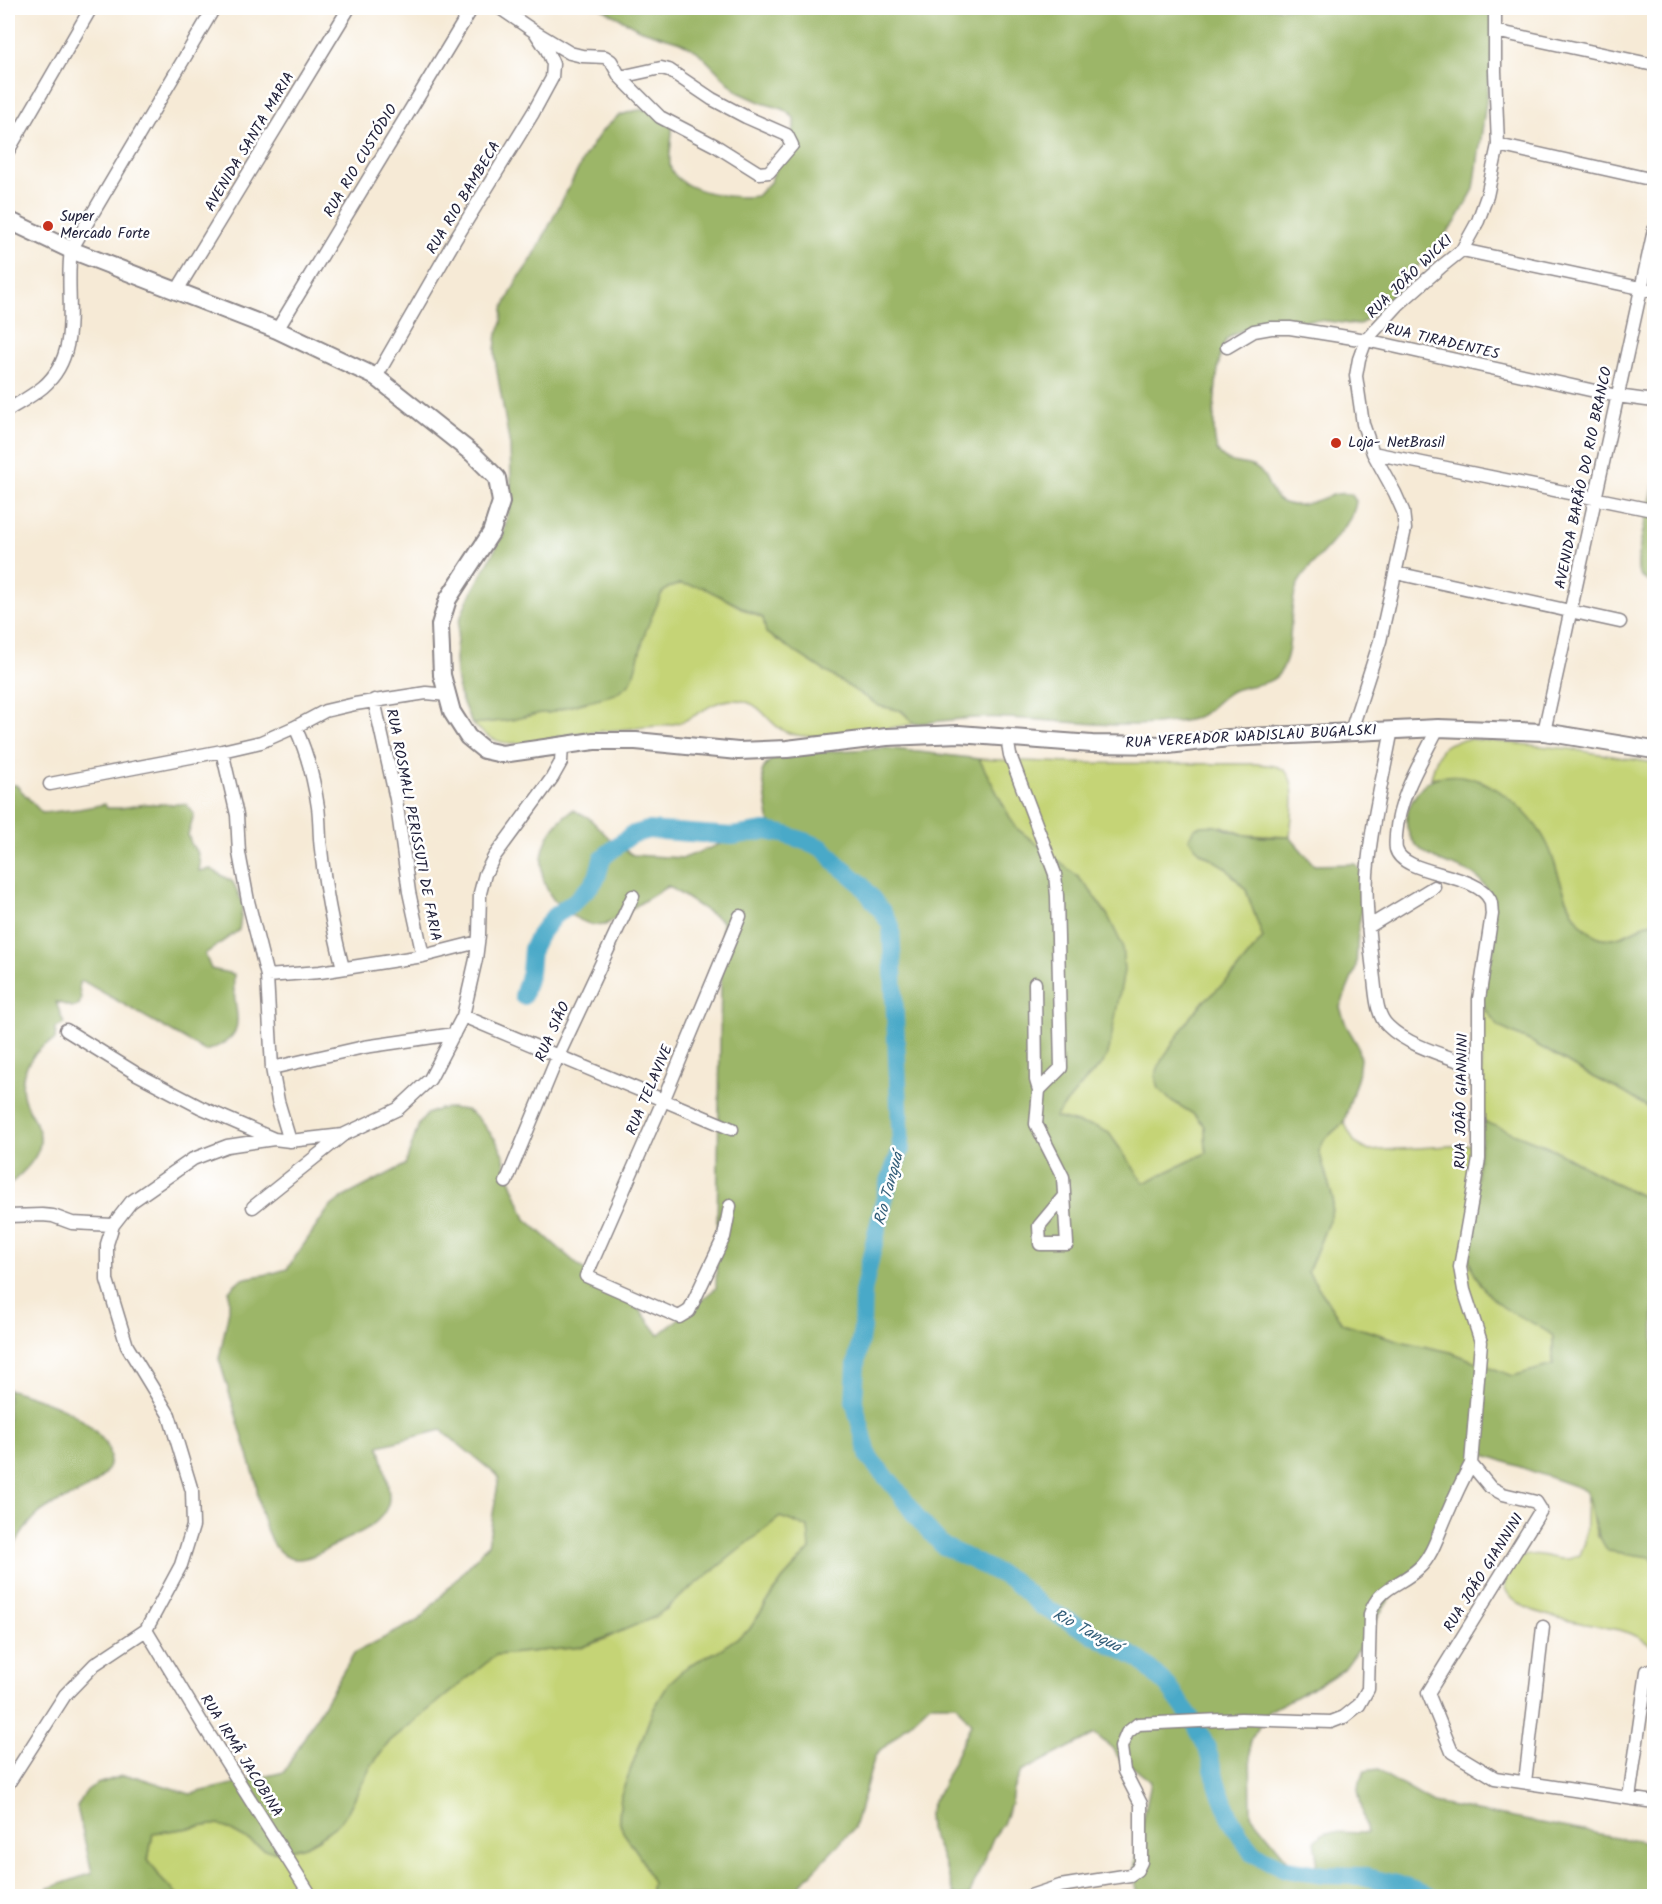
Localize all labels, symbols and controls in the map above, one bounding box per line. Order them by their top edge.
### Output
street label: AVENIDA SANTA MARIA [199,68,301,216]
street label: RUA RIO CUSTÓDIO [318,100,404,222]
street label: RUA RIO BAMBECA [421,137,507,259]
place label: Super Mercado Forte [60,205,150,246]
marker: Super Mercado Forte [41,219,55,233]
street label: RUA JOÃO WICKI [1361,229,1459,325]
street label: RUA TIRADENTES [1382,317,1502,367]
street label: AVENIDA BARÃO DO RIO BRANCO [1549,365,1619,591]
place label: Loja- NetBrasil [1348,431,1445,455]
marker: Loja- NetBrasil [1329,436,1343,450]
street label: RUA ROSMALI PERISSUTI DE FARIA [379,707,447,943]
street label: RUA VEREADOR WADISLAU BUGALSKI [1125,718,1378,756]
street label: RUA SIÃO [529,998,577,1066]
street label: RUA JOÃO GIANNINI [1449,1032,1475,1169]
street label: RUA TELAVIVE [620,1040,680,1139]
water label: Rio Tanguá [867,1146,912,1228]
street label: RUA JOÃO GIANNINI [1438,1509,1530,1637]
water label: Rio Tanguá [1048,1603,1130,1662]
street label: RUA IRMÃ JACOBINA [193,1690,289,1822]

